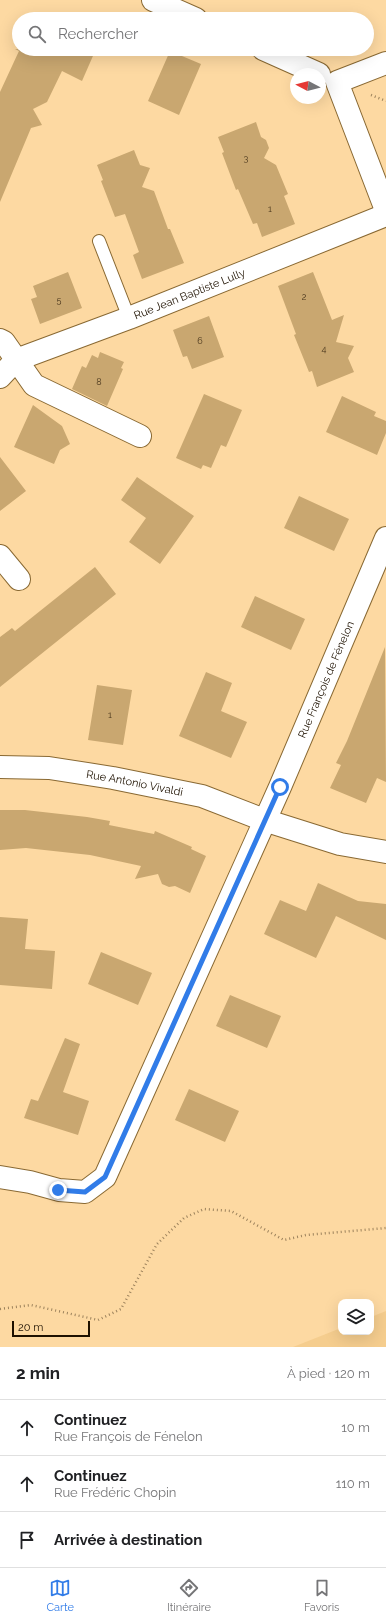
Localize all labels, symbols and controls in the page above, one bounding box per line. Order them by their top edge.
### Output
search box [12,12,374,56]
icon: search [26,23,48,45]
text: Rechercher [58,25,138,43]
north arrow [290,68,326,104]
house number: 3 [244,153,249,163]
house number: 1 [268,204,272,214]
street label: Rue Jean Baptiste Lully [132,266,247,322]
house number: 2 [302,292,307,302]
house number: 5 [57,295,62,305]
house number: 6 [197,336,203,346]
house number: 4 [322,344,327,354]
house number: 8 [96,377,102,387]
street label: Rue François de Fénelon [296,619,357,740]
house number: 1 [108,710,112,720]
street label: Rue Antonio Vivaldi [85,768,184,799]
route start [271,778,289,796]
route end [49,1181,67,1199]
map controls [338,1299,374,1335]
button: layers [338,1299,374,1335]
scale bar [12,1319,90,1338]
text: 20 m [18,1321,43,1334]
text: 2 min [16,1363,60,1383]
text: À pied · 120 m [287,1366,370,1381]
text: Continuez [54,1411,127,1429]
icon: ahead [16,1417,38,1439]
text: 10 m [341,1420,370,1435]
text: Rue François de Fénelon [54,1429,203,1444]
text: Continuez [54,1467,127,1485]
icon: ahead [16,1473,38,1495]
text: 110 m [336,1476,370,1491]
text: Rue Frédéric Chopin [54,1485,176,1500]
icon: arrive [16,1529,38,1551]
text: Arrivée à destination [54,1531,202,1549]
tab: Carte [47,1577,74,1614]
tab: Itinéraire [167,1577,211,1614]
tab: Favoris [304,1577,339,1614]

